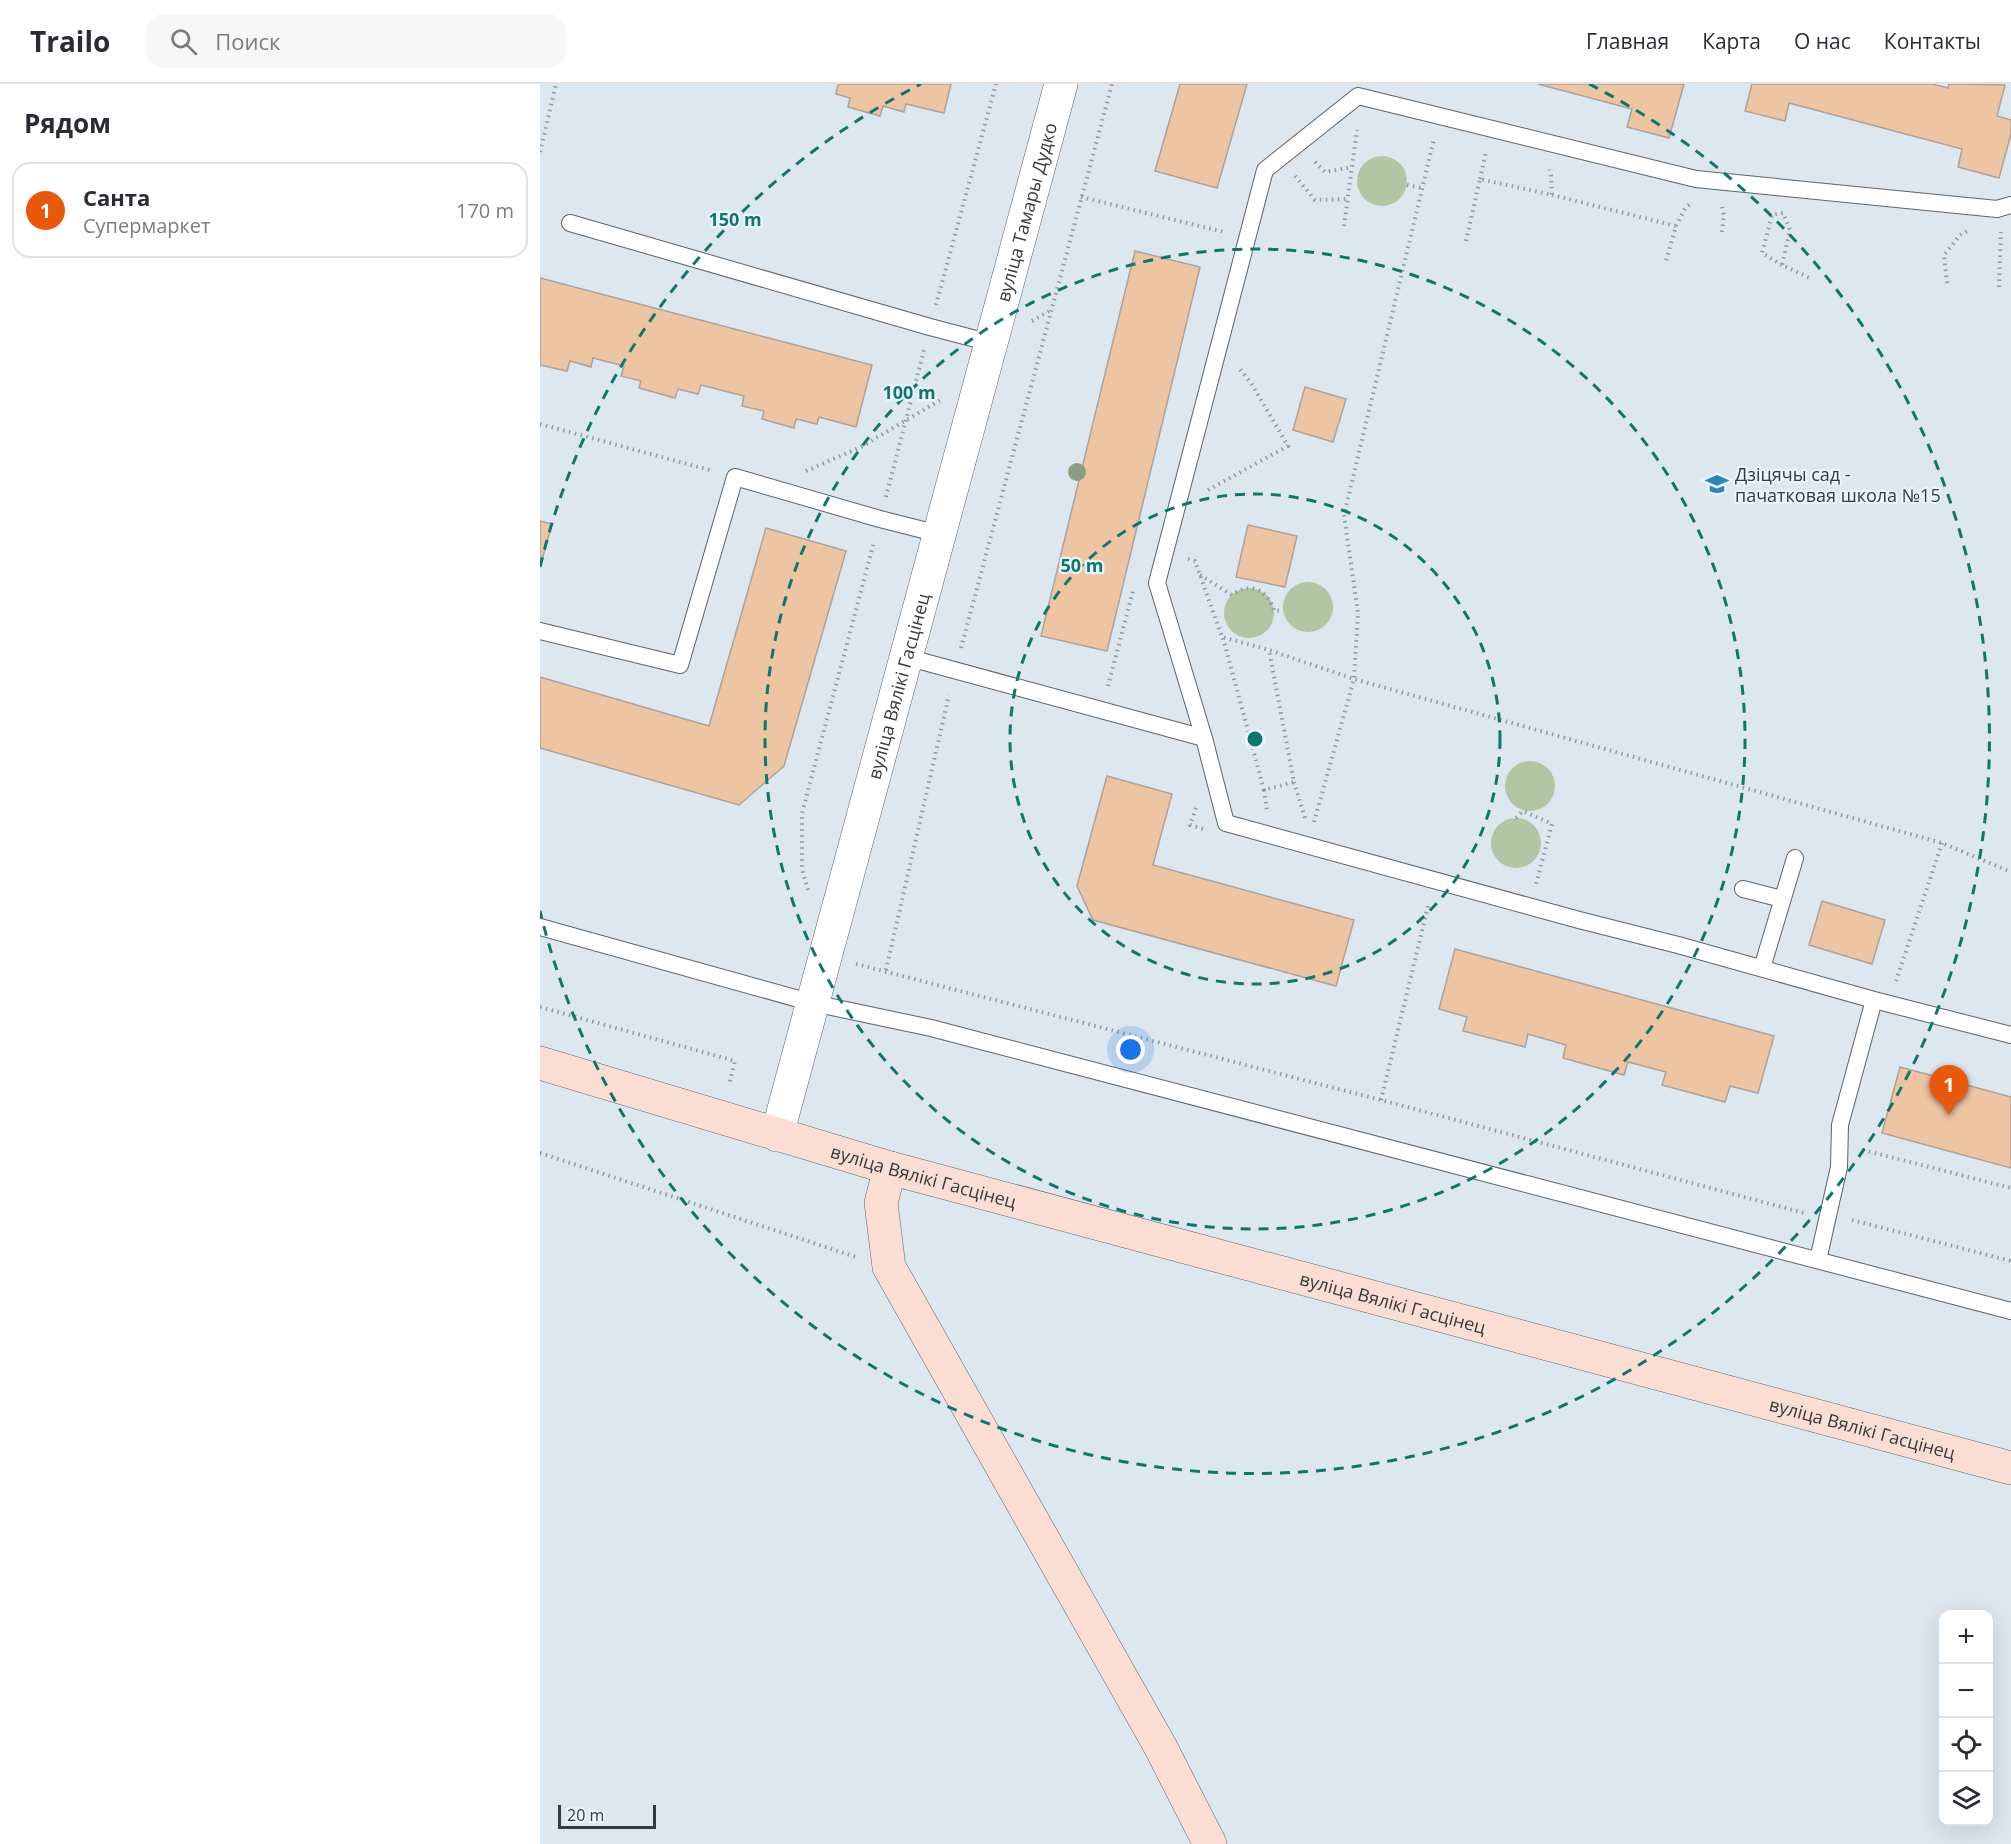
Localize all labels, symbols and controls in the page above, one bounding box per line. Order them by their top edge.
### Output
search box [146,14,566,68]
text: Trailo [30,22,110,60]
icon: search [167,25,200,58]
text: Поиск [215,26,280,56]
text: Главная [1586,27,1669,55]
text: Карта [1702,27,1761,55]
text: О нас [1794,27,1851,55]
text: Контакты [1884,27,1981,55]
text: Рядом [24,105,111,141]
street label: вуліца Тамары Дудко [991,120,1062,304]
text: Санта [83,182,150,212]
text: 1 [40,197,51,224]
text: 170 m [456,197,514,224]
text: 150 m [708,207,762,231]
text: Супермаркет [83,212,210,239]
text: 100 m [882,380,936,404]
place label: Дзіцячы сад - пачатковая школа №15 [1735,462,1941,507]
school or university icon: Дзіцячы сад - пачатковая школа №15 [1704,471,1730,497]
text: 50 m [1061,553,1103,577]
street label: вуліца Вялікі Гасцінец [862,590,935,782]
centre of rings [1245,729,1265,749]
your location [1116,1035,1145,1064]
pin: 1 [1930,1066,1968,1115]
street label: вуліца Вялікі Гасцінец [828,1139,1019,1213]
street label: вуліца Вялікі Гасцінец [1297,1266,1489,1339]
street label: вуліца Вялікі Гасцінец [1767,1392,1958,1465]
map controls [1939,1610,1993,1826]
button: + [1939,1610,1993,1664]
button: − [1939,1664,1993,1718]
button: locate [1939,1718,1993,1772]
button: layers [1939,1772,1993,1826]
scale bar [558,1802,656,1830]
text: 20 m [567,1804,604,1826]

